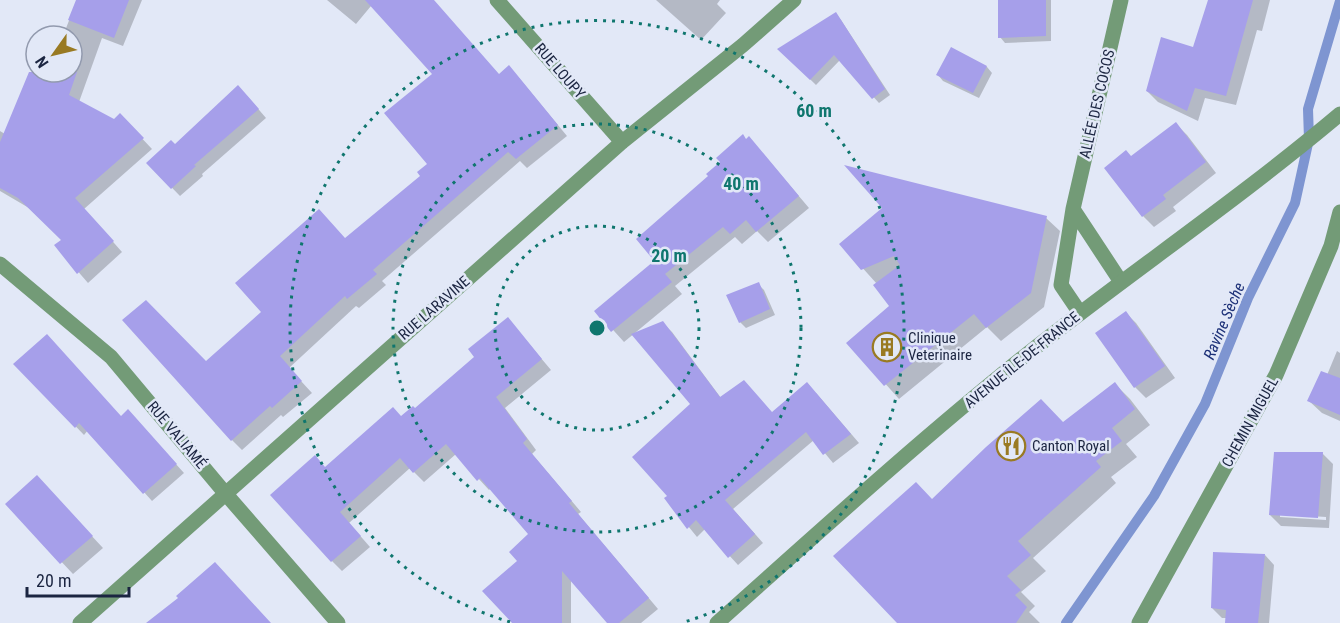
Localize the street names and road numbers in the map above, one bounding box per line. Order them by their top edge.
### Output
street label: RUE LOUPY [531,40,589,102]
street label: ALLÉE DES COCOS [1076,48,1118,160]
street label: RUE LARAVINE [395,272,473,344]
street label: AVENUE ÎLE-DE-FRANCE [961,308,1083,412]
street label: CHEMIN MIGUEL [1218,374,1282,470]
street label: RUE VALIAMÉ [144,398,210,472]

